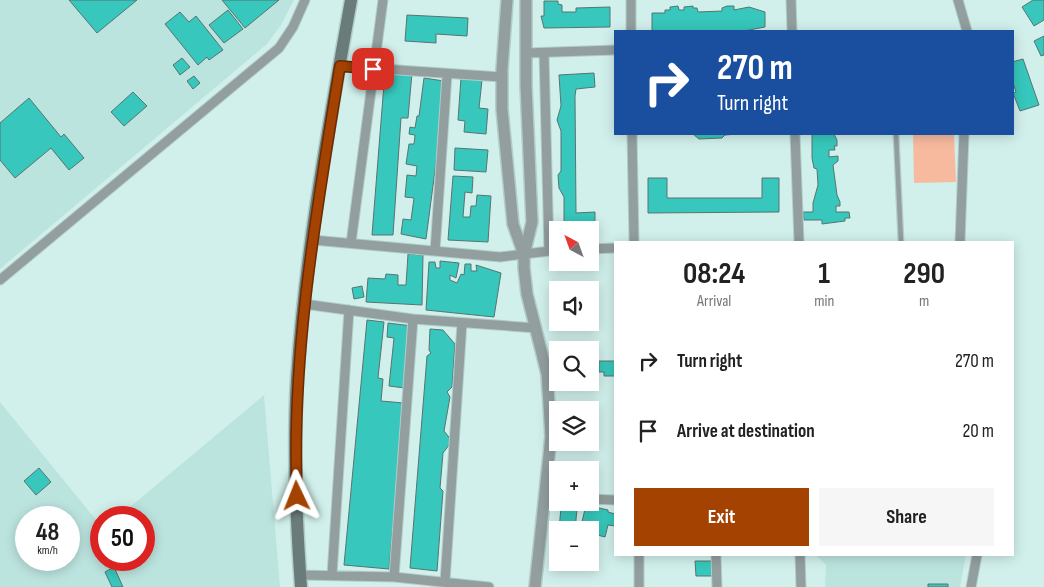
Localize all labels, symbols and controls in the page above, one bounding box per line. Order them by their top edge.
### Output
text: 270 m [717,47,793,90]
pin [352,48,394,90]
icon: right [634,50,699,115]
icon: arrive [359,55,387,83]
text: Turn right [717,90,788,117]
north arrow [549,221,599,271]
map controls [549,221,599,571]
text: 08:24 [683,256,745,292]
text: 1 [818,256,830,292]
text: 290 [903,256,945,292]
button: sound [549,281,599,331]
text: Arrival [697,292,731,311]
text: min [814,292,834,311]
text: m [919,292,929,311]
button: search [549,341,599,391]
icon: right [634,347,662,375]
text: Turn right [677,350,742,373]
text: 270 m [955,350,994,373]
button: layers [549,401,599,451]
icon: arrive [634,417,662,445]
text: Arrive at destination [677,420,815,443]
text: 20 m [962,420,994,443]
button: + [549,461,599,511]
position arrow [270,469,322,521]
button: Exit [634,488,809,546]
button: Share [819,488,994,546]
speed limit sign: 50 [90,506,155,571]
text: 48 [36,517,59,548]
button: − [549,521,599,571]
text: km/h [37,543,58,558]

